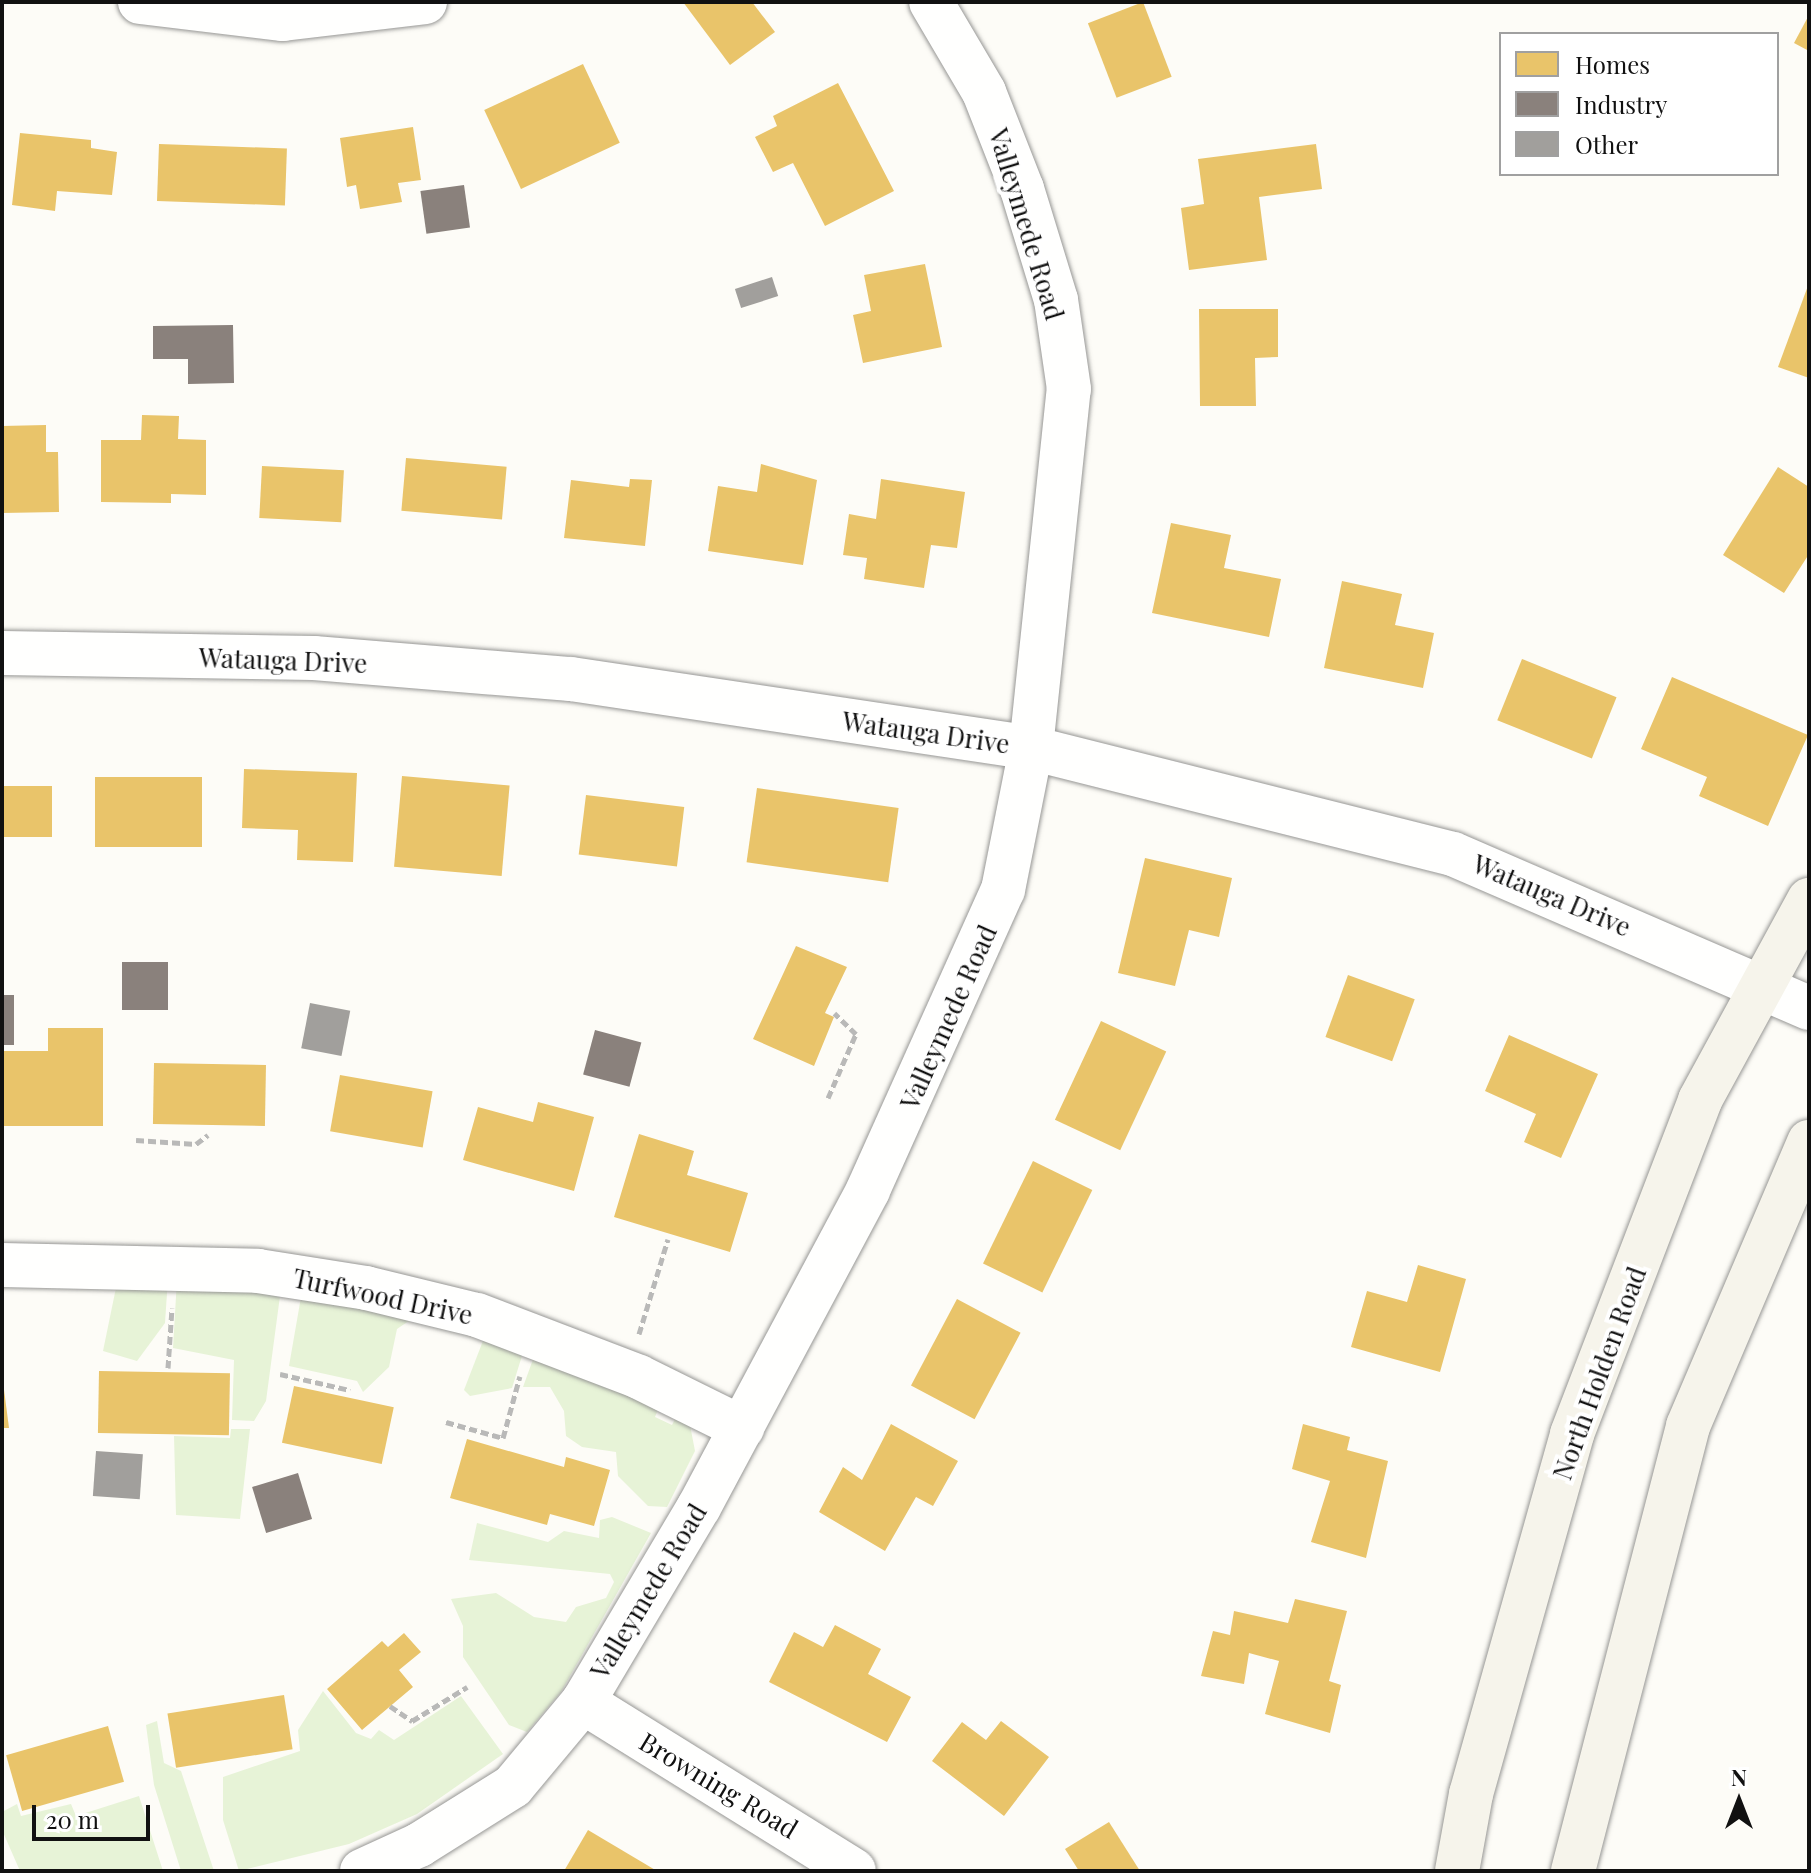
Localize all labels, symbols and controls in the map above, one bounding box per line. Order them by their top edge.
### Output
legend [1499,32,1779,176]
text: Homes [1575,48,1650,80]
text: Industry [1575,88,1667,120]
street label: Valleymede Road [983,125,1071,323]
text: Other [1575,128,1638,160]
street label: Watauga Drive [198,641,368,679]
street label: Watauga Drive [840,705,1012,759]
street label: Watauga Drive [1468,848,1636,942]
street label: Valleymede Road [893,920,1003,1114]
street label: Turfwood Drive [290,1262,476,1330]
street label: North Holden Road [1546,1262,1652,1484]
street label: Valleymede Road [584,1498,712,1684]
street label: Browning Road [634,1726,804,1844]
north arrow [1699,1761,1779,1841]
text: N [1731,1762,1747,1792]
scale bar [36,1789,154,1839]
text: 20 m [46,1803,99,1835]

